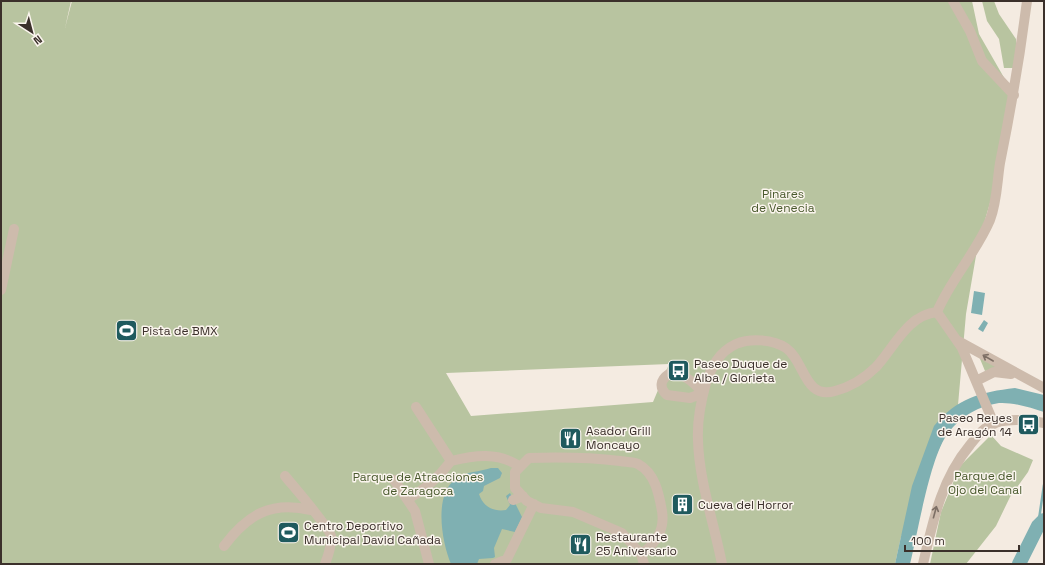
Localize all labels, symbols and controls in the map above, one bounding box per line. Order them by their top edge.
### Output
north arrow [12,12,52,52]
text: N [31,32,45,48]
park label: Pinares de Venecia [751,186,815,216]
sports icon: Pista de BMX [114,318,140,344]
place label: Pista de BMX [142,323,218,339]
one-way arrow [982,354,994,362]
place label: Paseo Duque de Alba / Glorieta [694,356,787,386]
bus stop icon: Paseo Duque de Alba / Glorieta [665,358,691,384]
place label: Paseo Reyes de Aragón 14 [938,410,1012,440]
bus stop icon: Paseo Reyes de Aragón 14 [1015,412,1041,438]
place label: Asador Grill Moncayo [586,423,651,453]
restaurant icon: Asador Grill Moncayo [558,425,584,451]
park label: Parque del Ojo del Canal [948,468,1022,498]
park label: Parque de Atracciones de Zaragoza [353,469,483,499]
building icon: Cueva del Horror [670,492,696,518]
place label: Cueva del Horror [698,497,794,513]
one-way arrow [932,506,939,519]
place label: Centro Deportivo Municipal David Cañada [304,518,441,548]
sports icon: Centro Deportivo Municipal David Cañada [276,520,302,546]
scale bar [905,527,1019,553]
place label: Restaurante 25 Aniversario [596,529,677,559]
restaurant icon: Restaurante 25 Aniversario [567,531,593,557]
text: 100 m [911,533,945,549]

